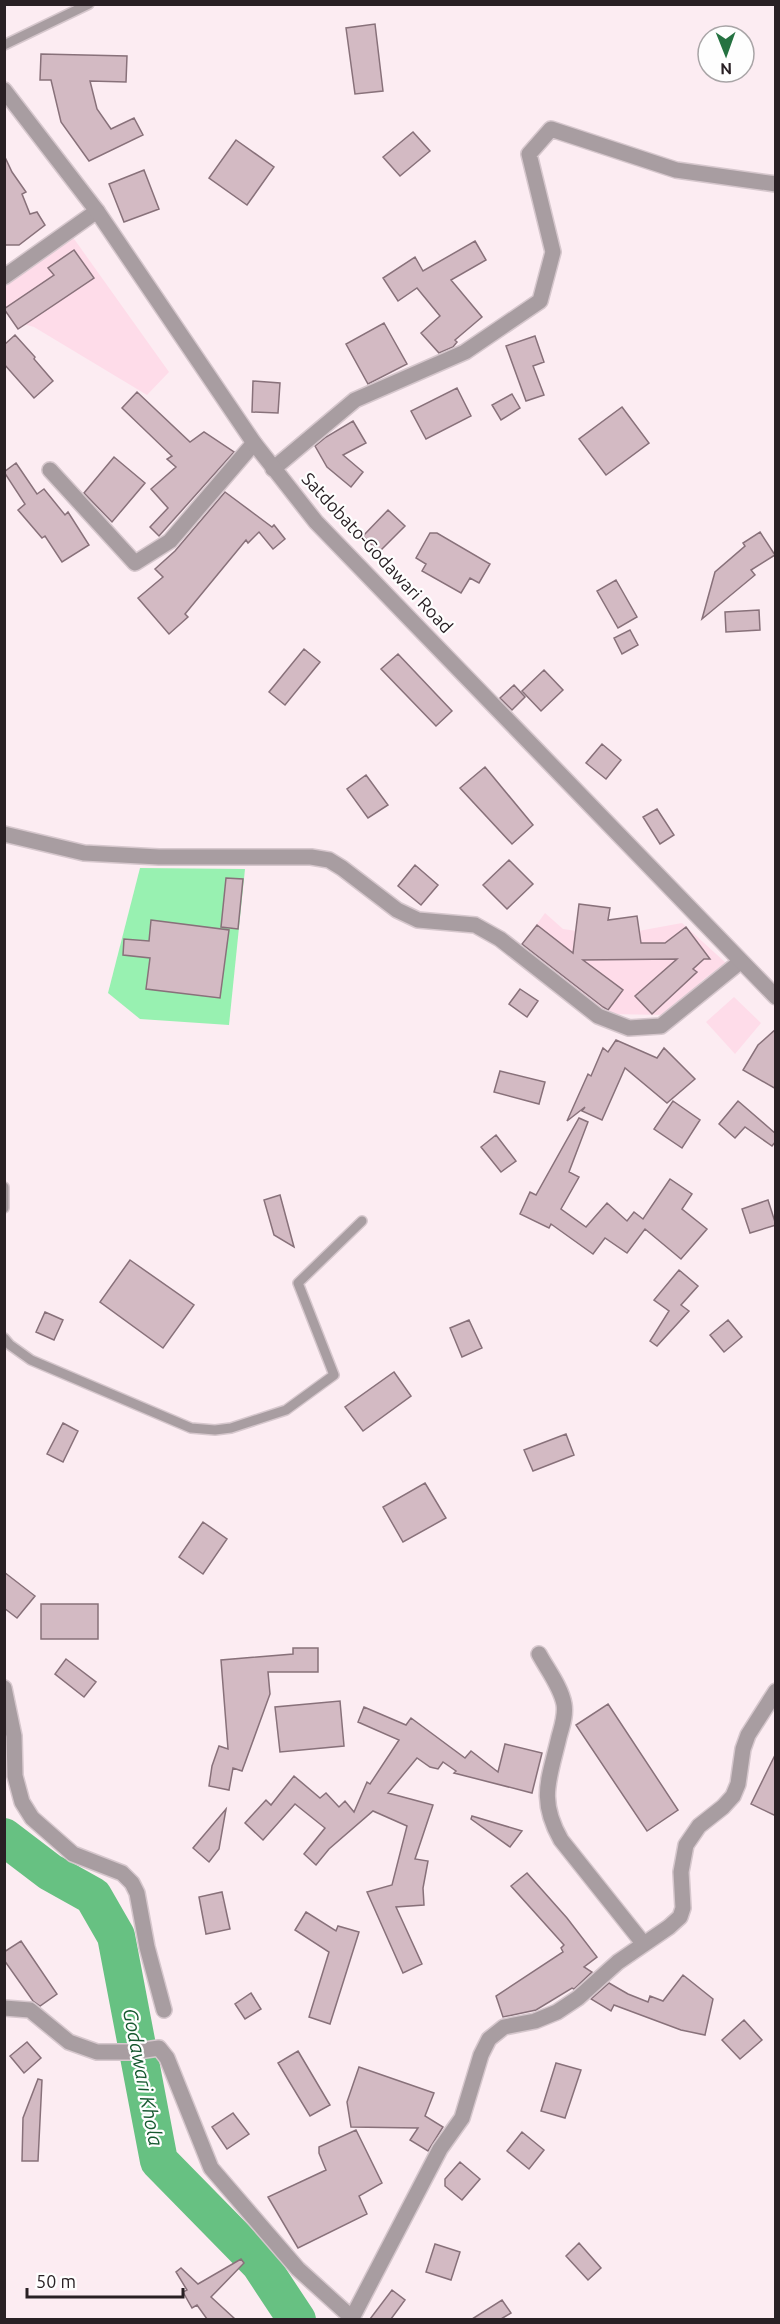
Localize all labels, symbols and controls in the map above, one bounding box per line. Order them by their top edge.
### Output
north arrow [696,24,756,84]
text: N [720,60,732,78]
street label: Satdobato-Godawari Road [298,468,457,637]
water label: Godawari Khola [119,2006,168,2148]
scale bar [27,2261,183,2299]
text: 50 m [36,2271,76,2291]

